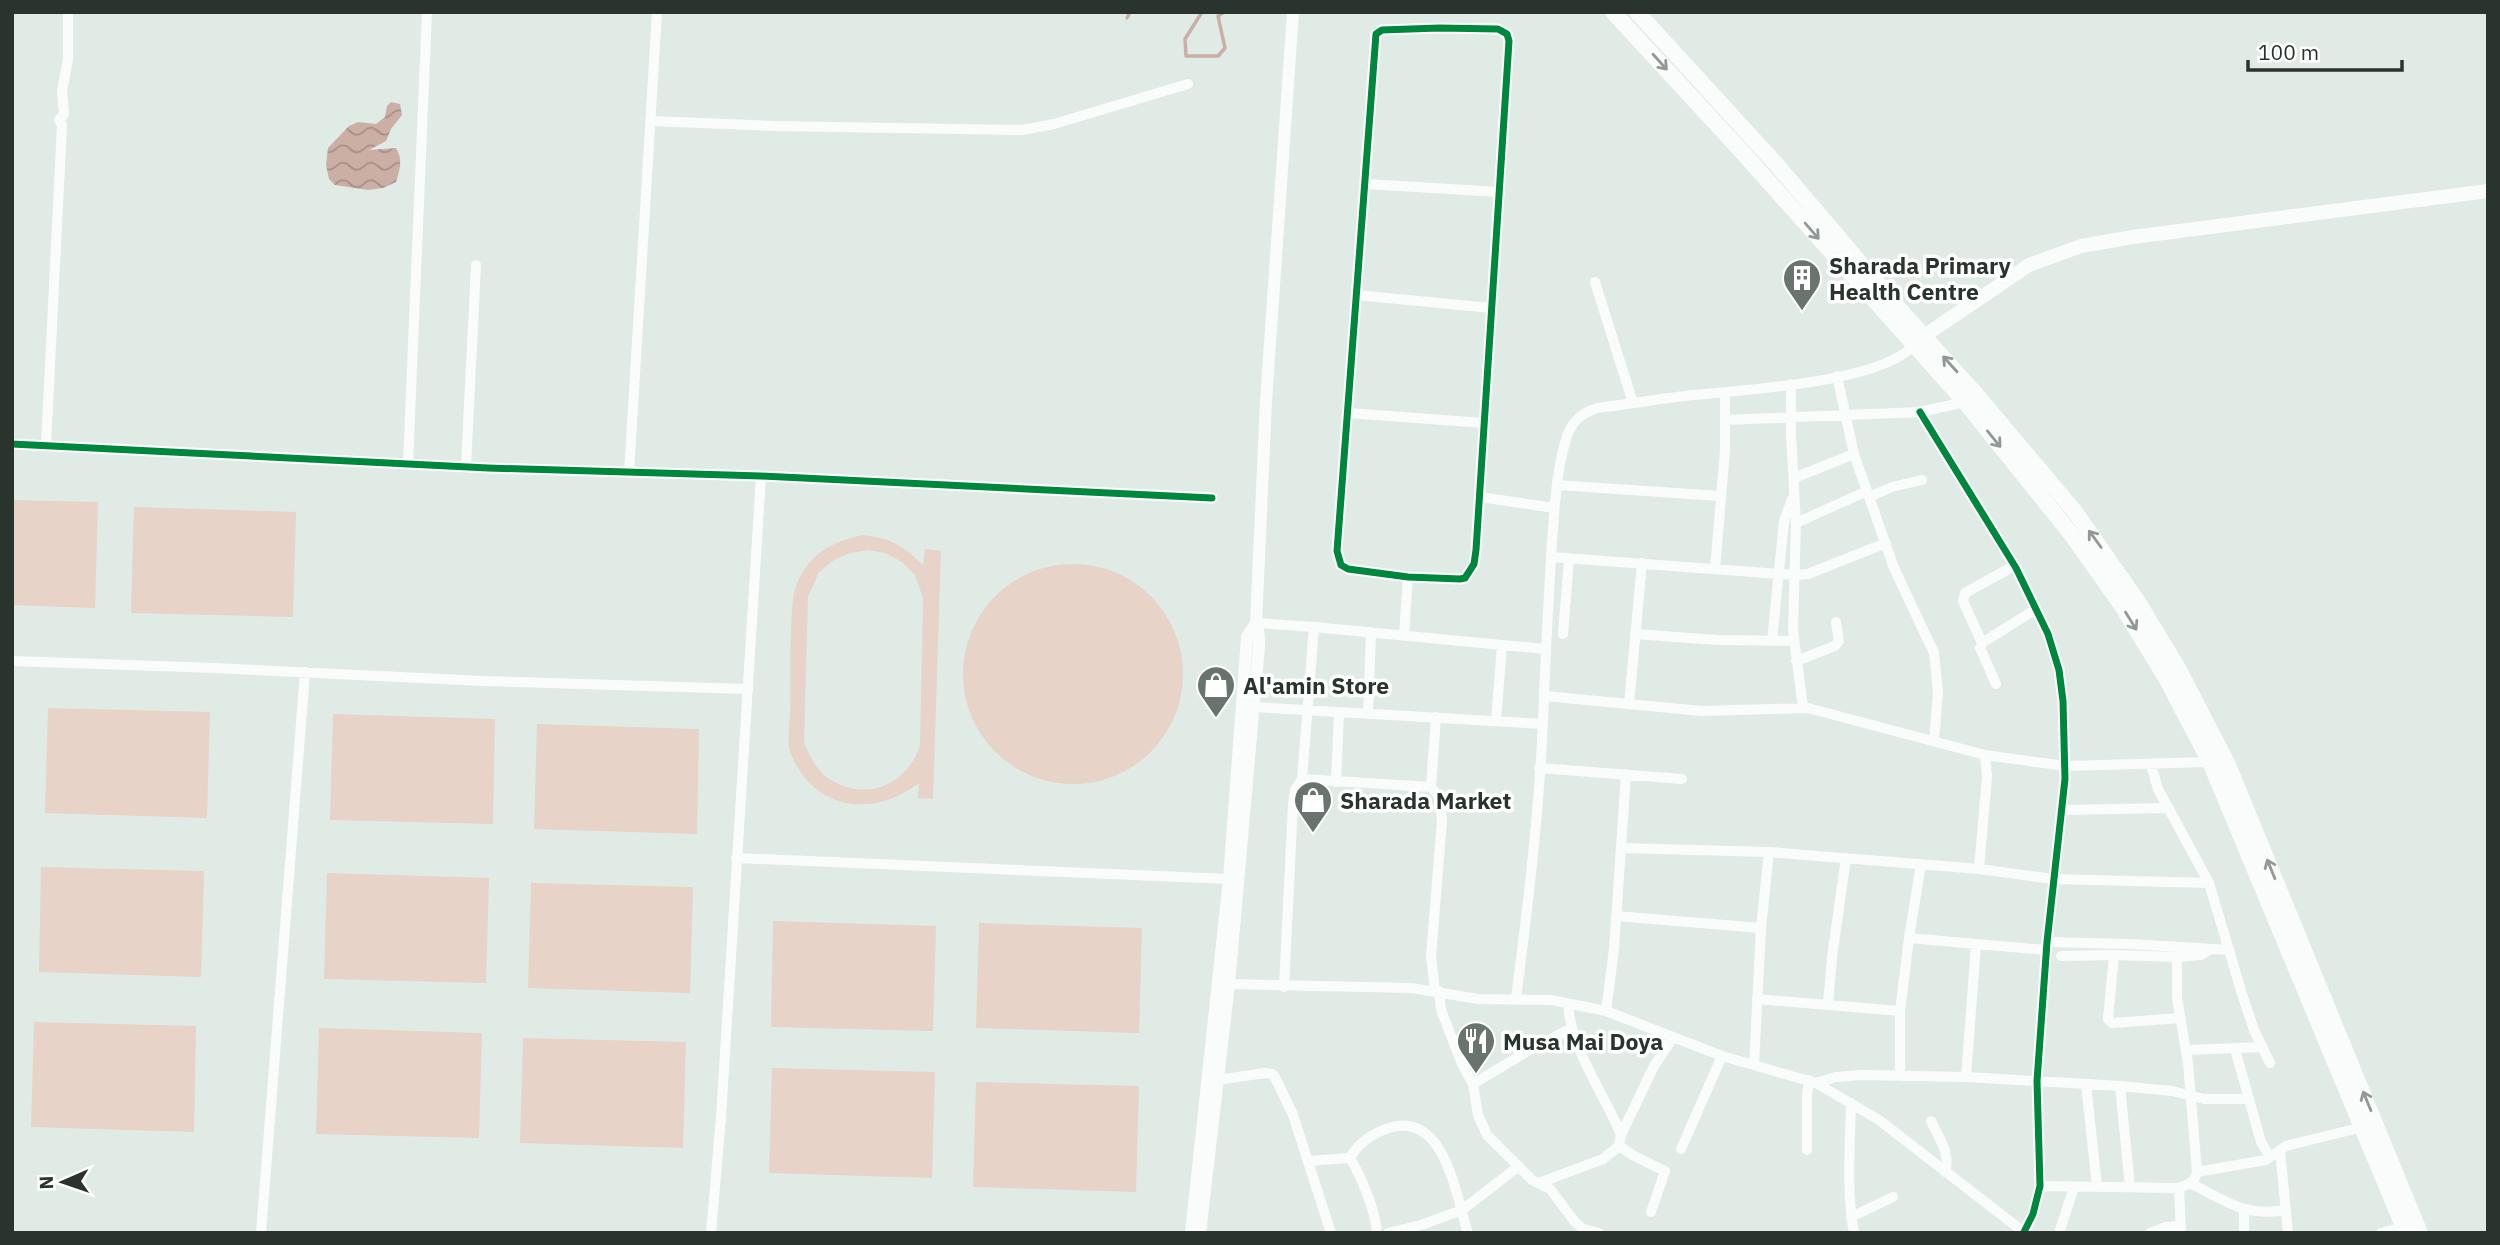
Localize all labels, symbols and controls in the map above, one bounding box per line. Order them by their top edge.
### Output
scale bar [2248,28,2402,72]
text: 100 m [2258,38,2319,66]
one-way arrow [1652,53,1668,71]
one-way arrow [1804,222,1820,240]
place label: Sharada Primary Health Centre [1829,250,2012,306]
building icon: Sharada Primary Health Centre [1781,257,1823,312]
one-way arrow [1942,355,1958,373]
one-way arrow [1987,429,2002,447]
one-way arrow [2088,530,2102,549]
one-way arrow [2124,610,2138,630]
shop icon: Al'amin Store [1195,664,1237,719]
place label: Al'amin Store [1243,670,1389,700]
shop icon: Sharada Market [1292,779,1334,834]
place label: Sharada Market [1340,785,1511,815]
one-way arrow [2263,858,2276,880]
restaurant icon: Musa Mai Doya [1455,1020,1497,1075]
place label: Musa Mai Doya [1503,1026,1663,1056]
one-way arrow [2359,1091,2372,1113]
north arrow [28,1147,98,1217]
text: N [34,1175,58,1190]

